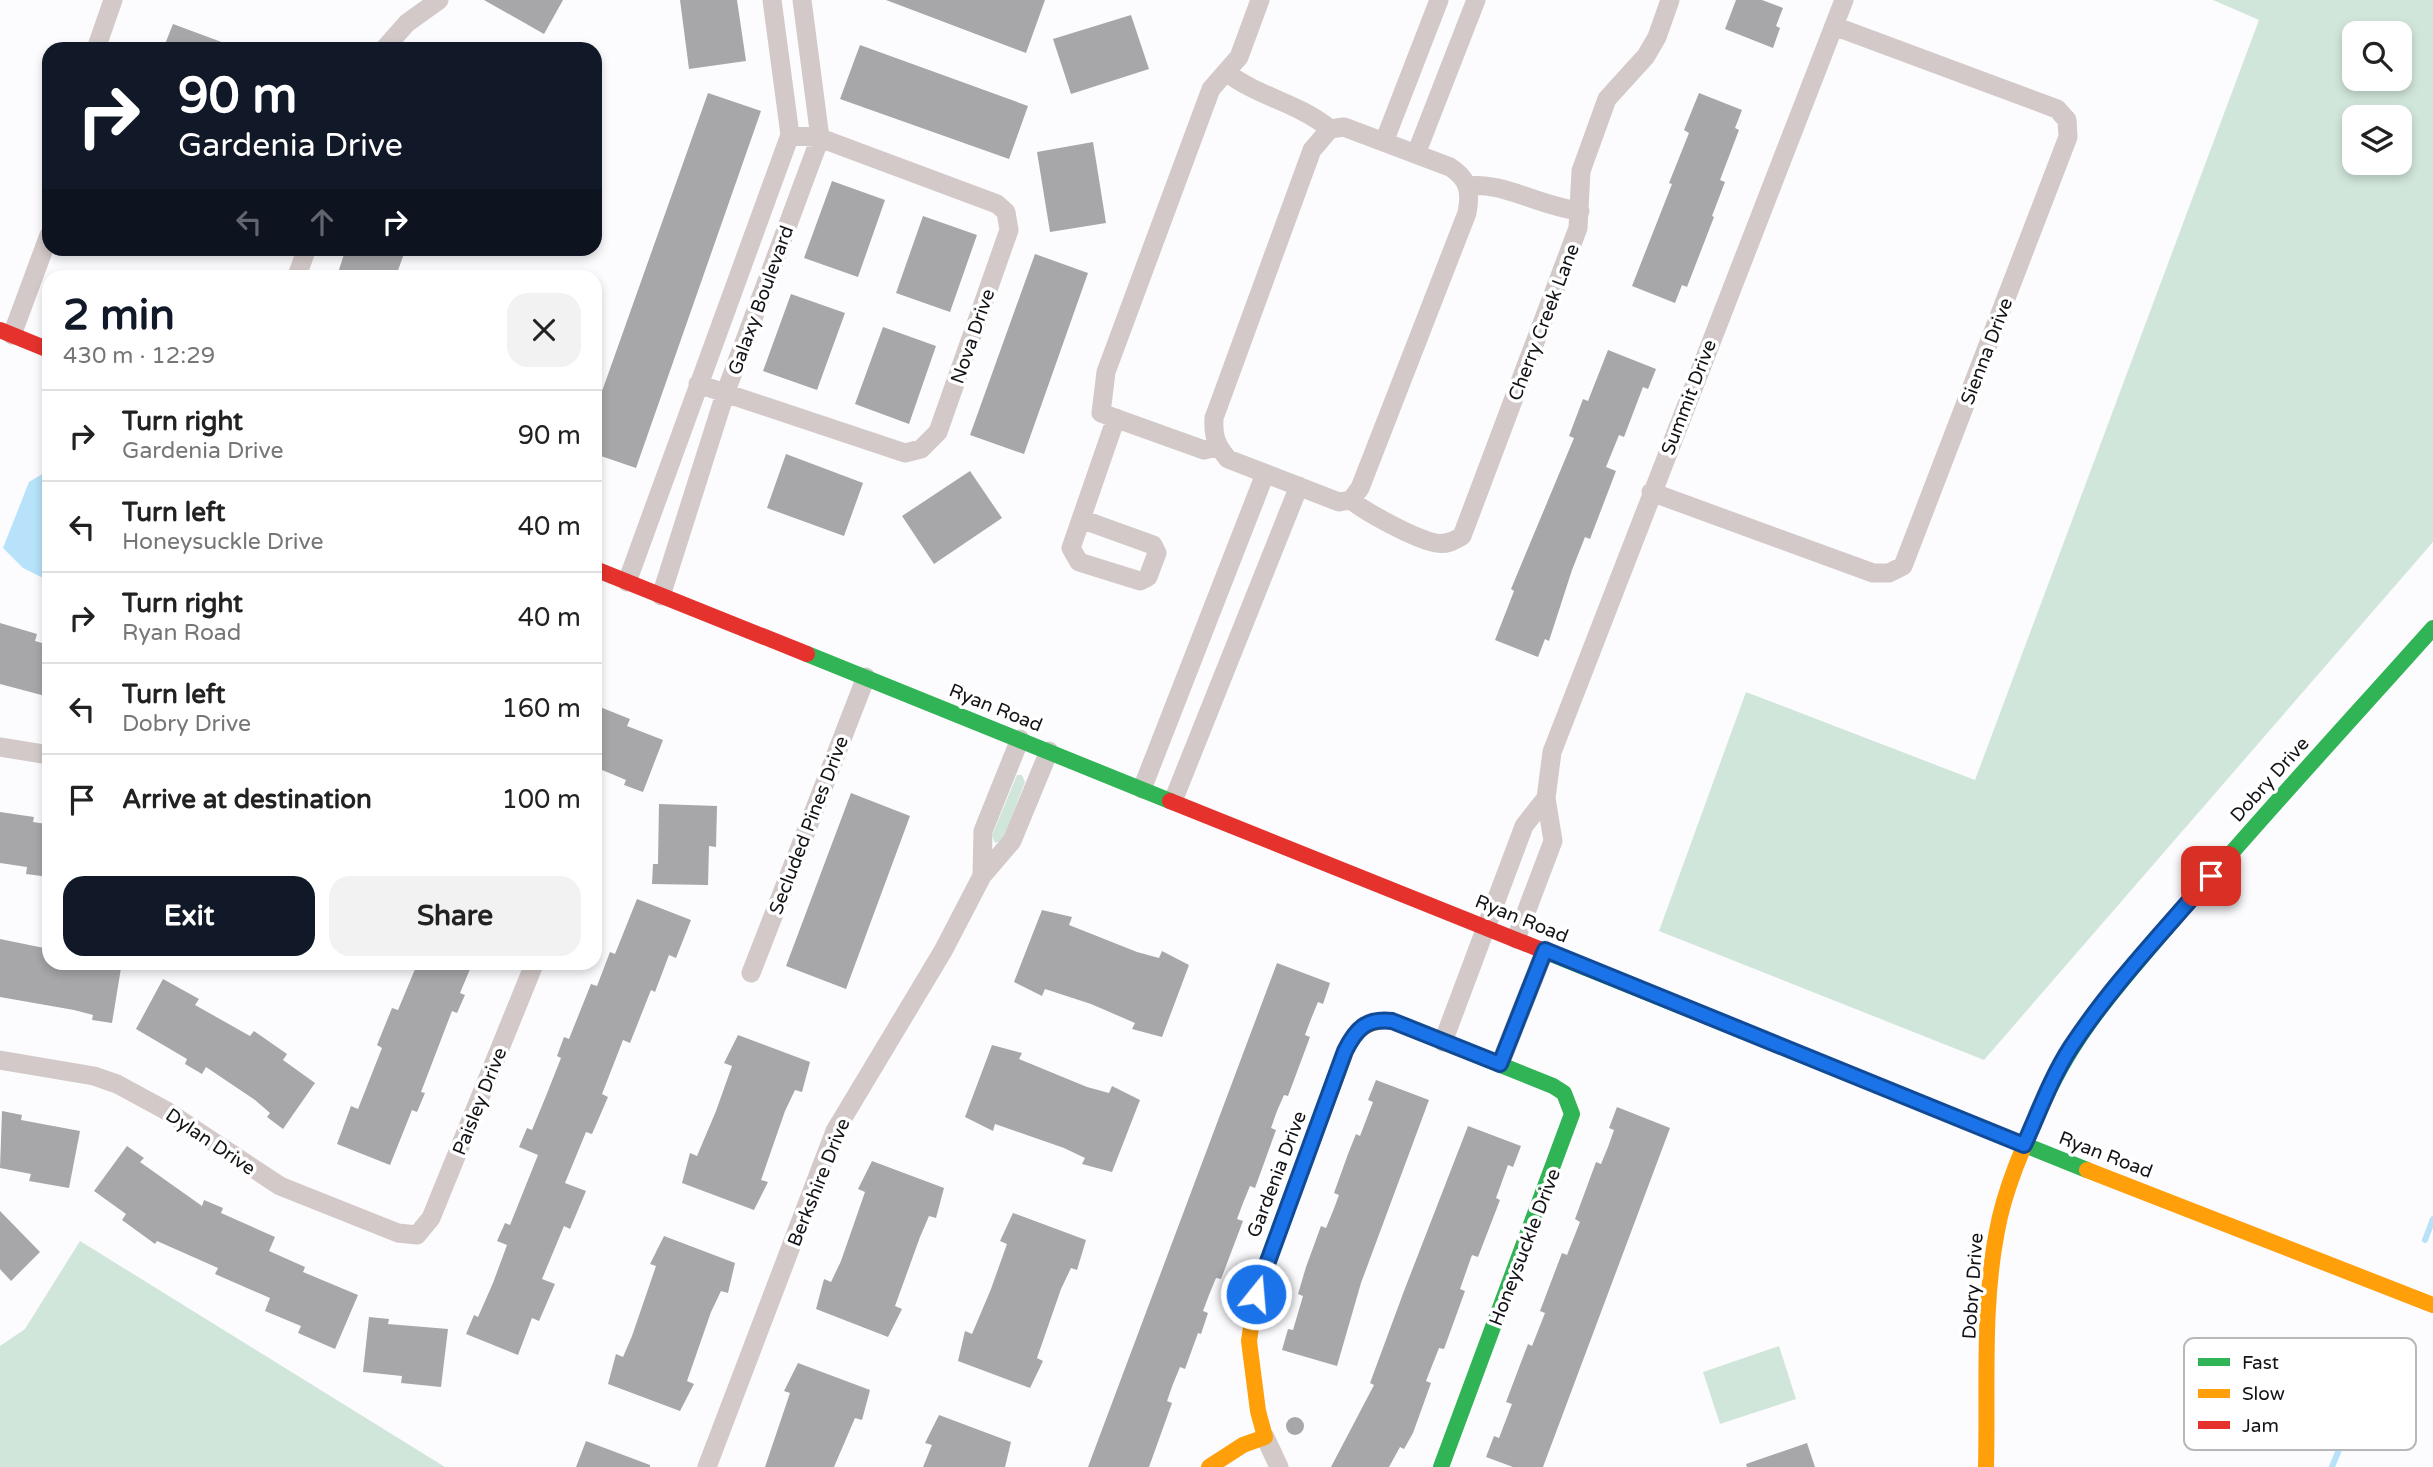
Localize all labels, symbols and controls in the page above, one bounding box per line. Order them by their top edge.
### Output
map controls [2342,21,2412,175]
button: search [2342,21,2412,91]
text: 90 m [178,67,297,126]
icon: right [63,70,154,161]
button: layers [2342,105,2412,175]
text: Gardenia Drive [178,127,403,165]
icon: left [230,203,268,241]
icon: ahead [303,203,341,241]
icon: right [376,203,414,241]
street label: Galaxy Boulevard [724,223,798,378]
street label: Cherry Creek Lane [1504,241,1584,404]
street label: Nova Drive [946,286,999,387]
text: 2 min [63,290,175,341]
button: close [507,293,581,367]
street label: Sienna Drive [1956,295,2017,408]
street label: Summit Drive [1657,337,1721,458]
text: 430 m · 12:29 [63,342,215,370]
text: Turn right [122,406,243,437]
icon: right [63,417,101,455]
text: 90 m [518,420,581,451]
text: Gardenia Drive [122,437,284,465]
text: Turn left [122,497,225,528]
icon: left [63,508,101,546]
text: 40 m [518,511,581,542]
text: Honeysuckle Drive [122,528,324,556]
text: Turn right [122,588,243,619]
icon: right [63,599,101,637]
text: 40 m [518,602,581,633]
text: Ryan Road [122,619,241,647]
text: Turn left [122,679,225,710]
street label: Ryan Road [946,679,1045,737]
icon: left [63,690,101,728]
text: 160 m [501,693,581,724]
text: Dobry Drive [122,710,251,738]
street label: Secluded Pines Drive [765,733,853,918]
street label: Dobry Drive [2226,733,2314,827]
icon: arrive [63,781,101,819]
text: Arrive at destination [122,784,372,815]
text: 100 m [501,784,581,815]
pin [2181,846,2241,906]
icon: arrive [2192,857,2230,895]
button: Exit [63,876,315,956]
button: Share [329,876,581,956]
street label: Ryan Road [1472,890,1571,948]
street label: Paisley Drive [448,1044,512,1158]
street label: Dylan Drive [162,1104,259,1180]
street label: Gardenia Drive [1243,1108,1311,1241]
street label: Berkshire Drive [783,1115,855,1250]
street label: Ryan Road [2056,1127,2156,1183]
street label: Honeysuckle Drive [1485,1166,1565,1329]
street label: Dobry Drive [1958,1232,1988,1340]
position arrow [1219,1257,1293,1331]
legend [2184,1338,2416,1450]
text: Fast [2242,1352,2279,1374]
text: Slow [2242,1383,2285,1405]
text: Jam [2242,1415,2279,1437]

